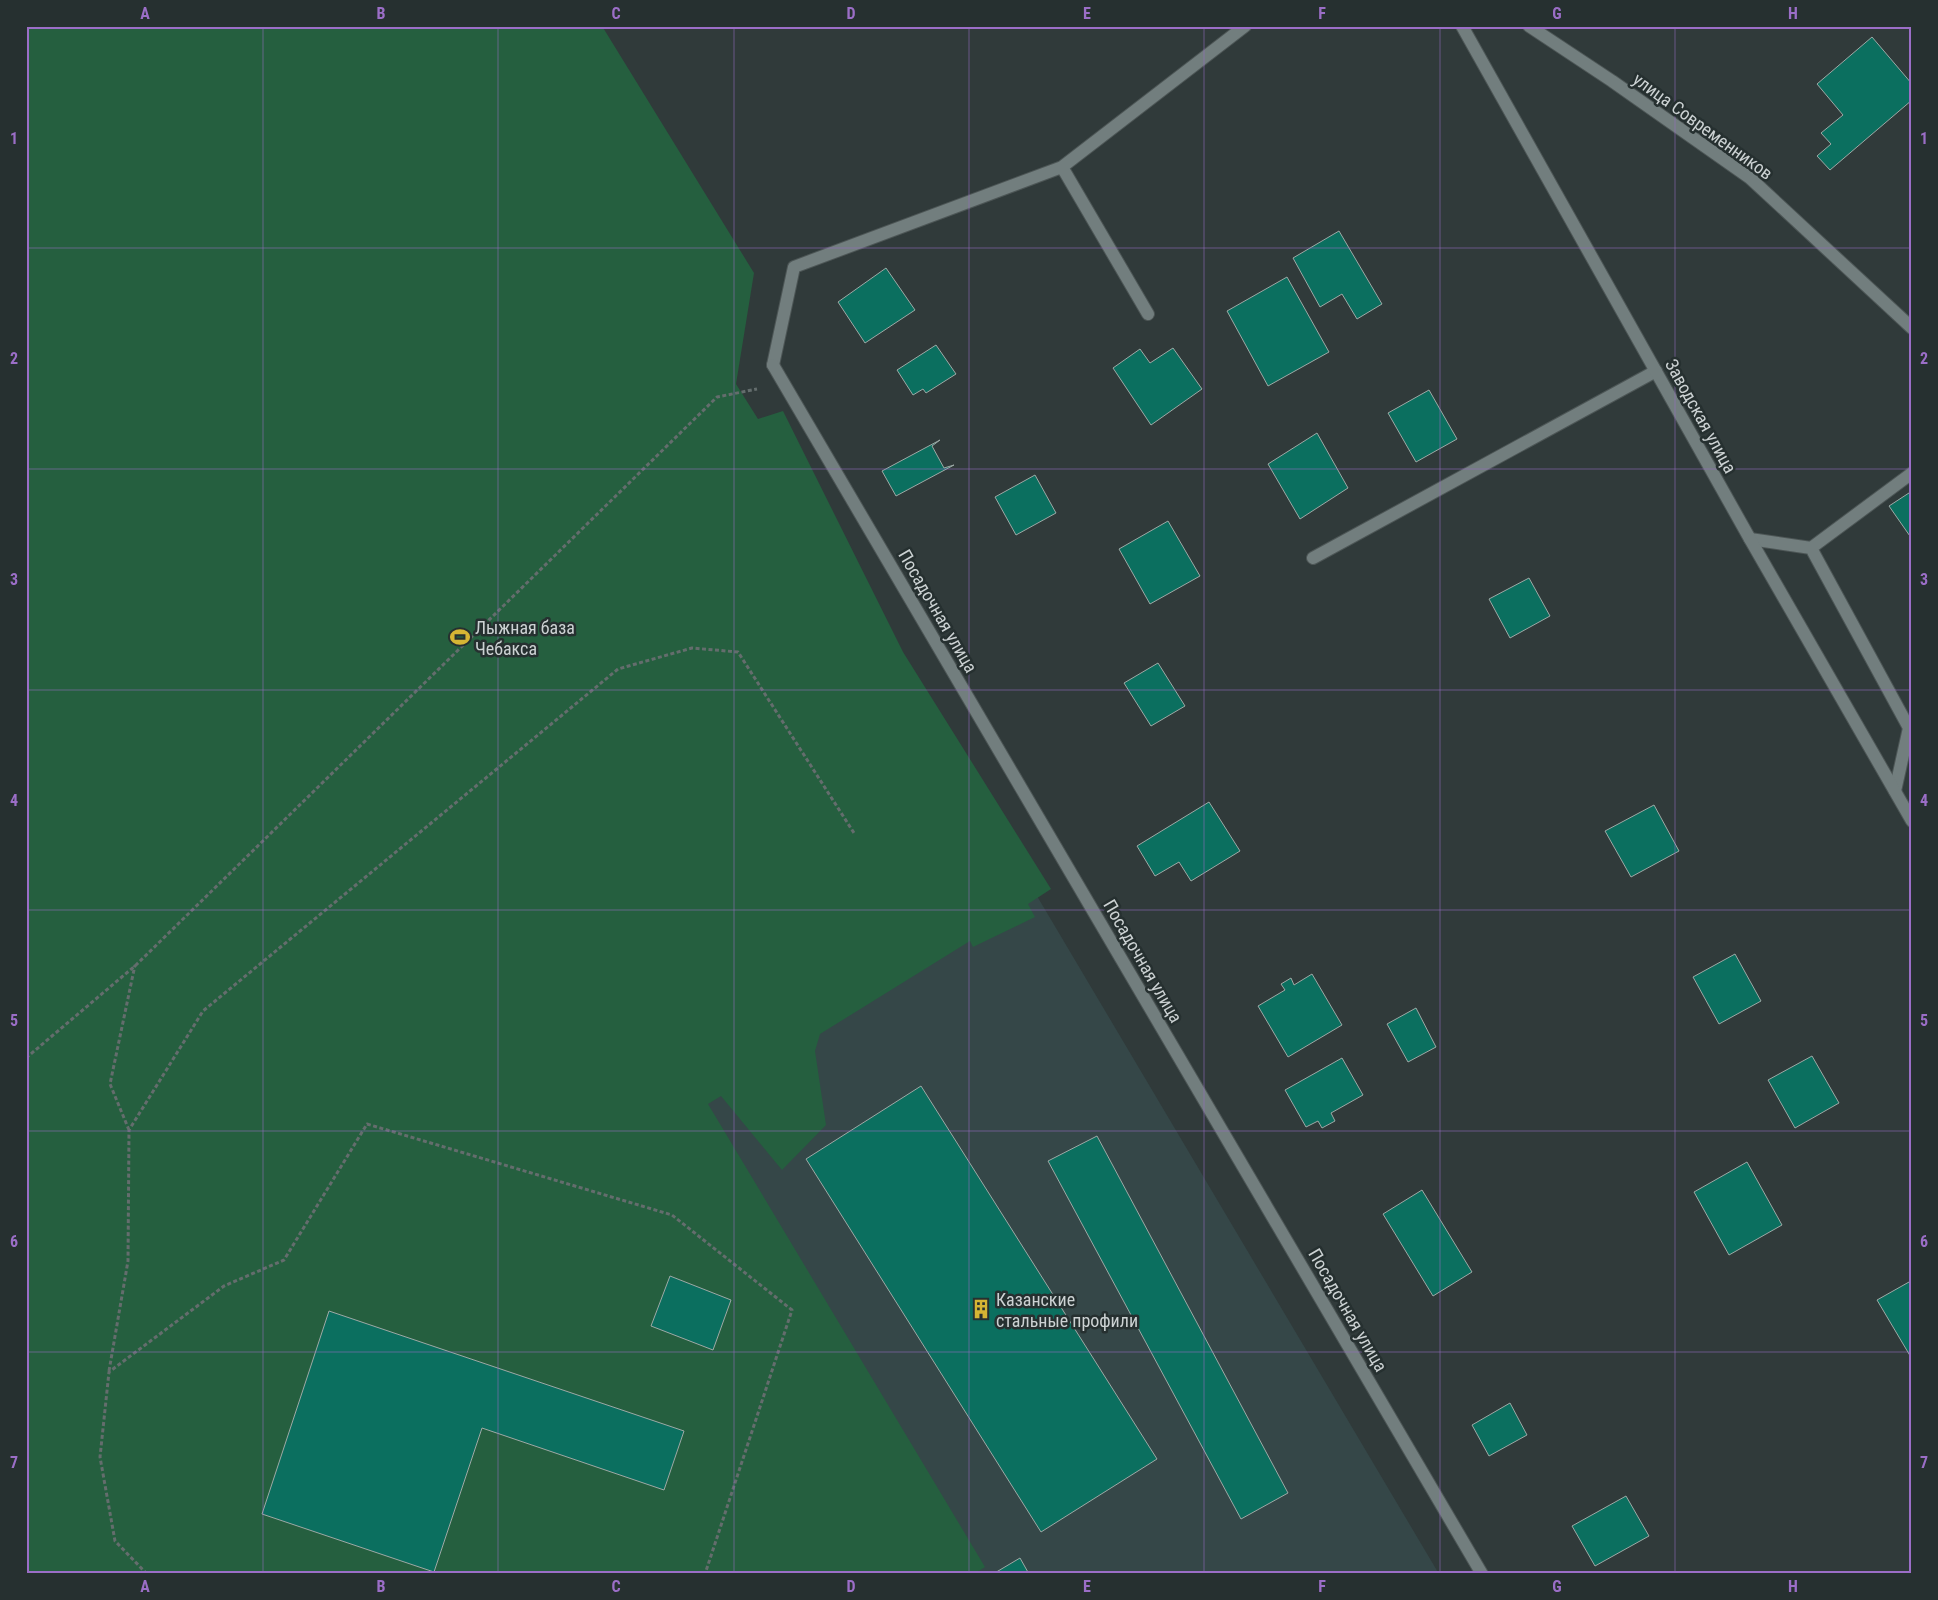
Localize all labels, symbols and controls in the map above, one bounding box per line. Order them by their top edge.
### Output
text: A [140,4,150,23]
text: B [377,4,386,23]
text: C [611,4,621,23]
text: D [846,4,856,23]
text: E [1083,4,1091,23]
text: F [1318,4,1326,23]
text: G [1552,4,1562,23]
text: H [1788,4,1798,23]
street label: улица Современников [1629,68,1777,184]
text: 1 [10,129,18,148]
text: 1 [1920,129,1928,148]
text: 2 [10,349,18,368]
text: 2 [1920,349,1928,368]
street label: Заводская улица [1661,355,1741,477]
street label: Посадочная улица [894,546,982,676]
text: 3 [10,570,18,589]
text: 3 [1920,570,1928,589]
place label: Лыжная база Чебакса [475,617,575,659]
sports icon: Лыжная база Чебакса [449,626,471,648]
text: 4 [10,791,18,810]
text: 4 [1920,791,1928,810]
street label: Посадочная улица [1099,896,1187,1026]
text: 5 [10,1011,18,1030]
text: 5 [1920,1011,1928,1030]
text: 6 [10,1232,18,1251]
text: 6 [1920,1232,1928,1251]
street label: Посадочная улица [1304,1245,1392,1375]
place label: Казанские стальные профили [996,1289,1138,1331]
building icon: Казанские стальные профили [970,1298,992,1320]
text: 7 [10,1453,18,1472]
text: 7 [1920,1453,1928,1472]
text: A [140,1577,150,1596]
text: B [377,1577,386,1596]
text: C [611,1577,621,1596]
text: D [846,1577,856,1596]
text: E [1083,1577,1091,1596]
text: F [1318,1577,1326,1596]
text: G [1552,1577,1562,1596]
text: H [1788,1577,1798,1596]

